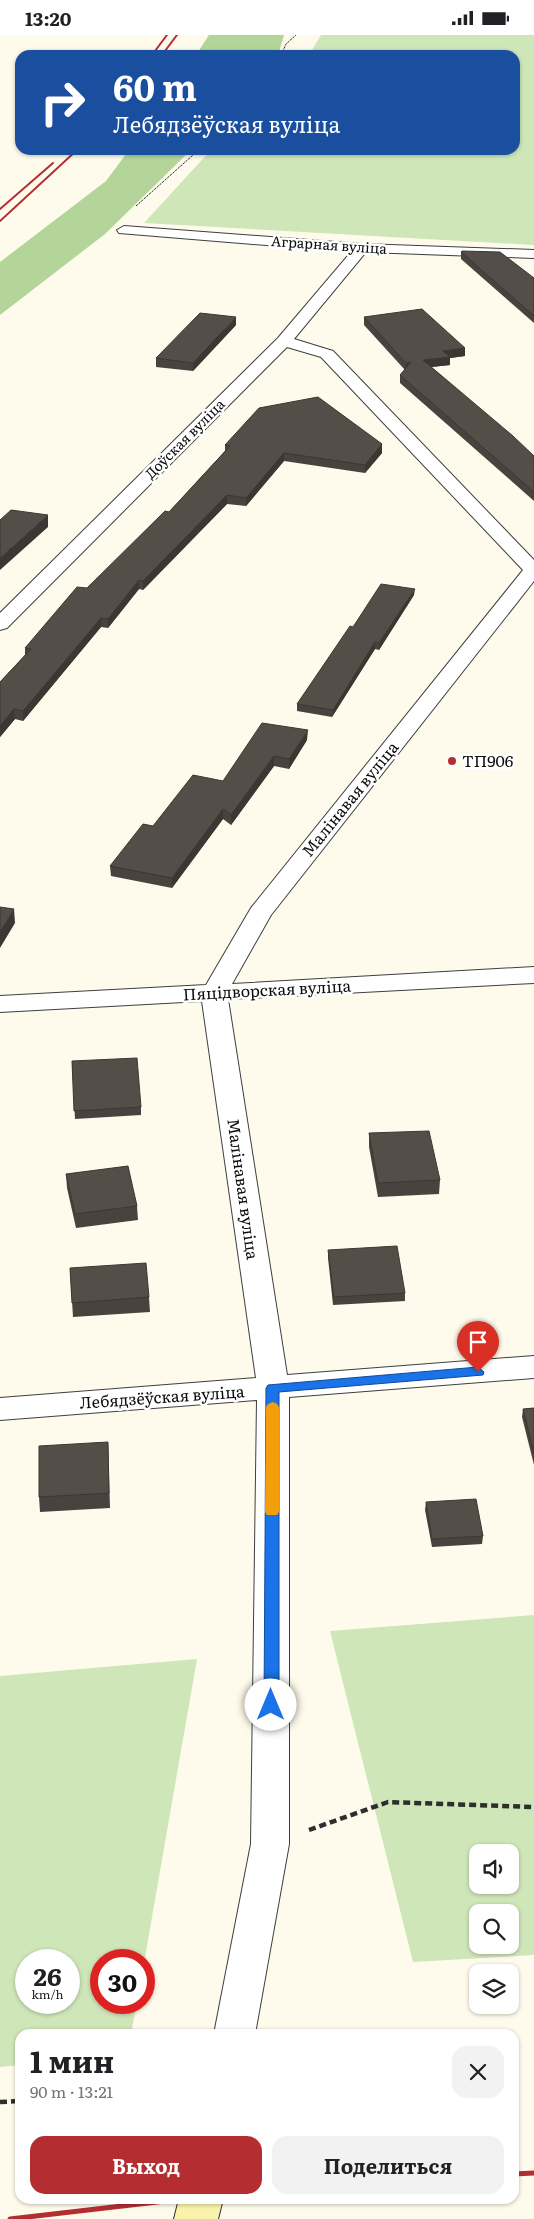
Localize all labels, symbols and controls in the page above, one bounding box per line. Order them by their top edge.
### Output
text: 13:20 [25,4,72,32]
text: 60 m [113,60,197,112]
icon: right [30,70,95,135]
text: Лебядзёўская вуліца [113,107,340,140]
street label: Аграрная вуліца [270,230,388,258]
street label: Доўская вуліца [140,394,229,483]
street label: Малінавая вуліца [295,735,404,861]
place label: ТП906 [462,748,514,772]
marker: ТП906 [446,755,458,767]
street label: Пяцідворская вуліца [182,973,352,1005]
street label: Малінавая вуліца [222,1117,266,1261]
pin [457,1321,499,1372]
icon: arrive [464,1328,492,1356]
street label: Лебядзёўская вуліца [79,1378,246,1414]
position arrow [244,1678,296,1730]
map controls [469,1844,519,2014]
button: sound [469,1844,519,1894]
button: search [469,1904,519,1954]
speed limit sign: 30 [90,1949,155,2014]
text: 26 [33,1957,62,1994]
button: layers [469,1964,519,2014]
text: km/h [32,1985,63,2003]
text: 1 мин [30,2038,114,2082]
button: close [452,2046,504,2098]
text: 90 m · 13:21 [30,2079,113,2103]
button: Выход [30,2136,262,2194]
button: Поделиться [272,2136,504,2194]

